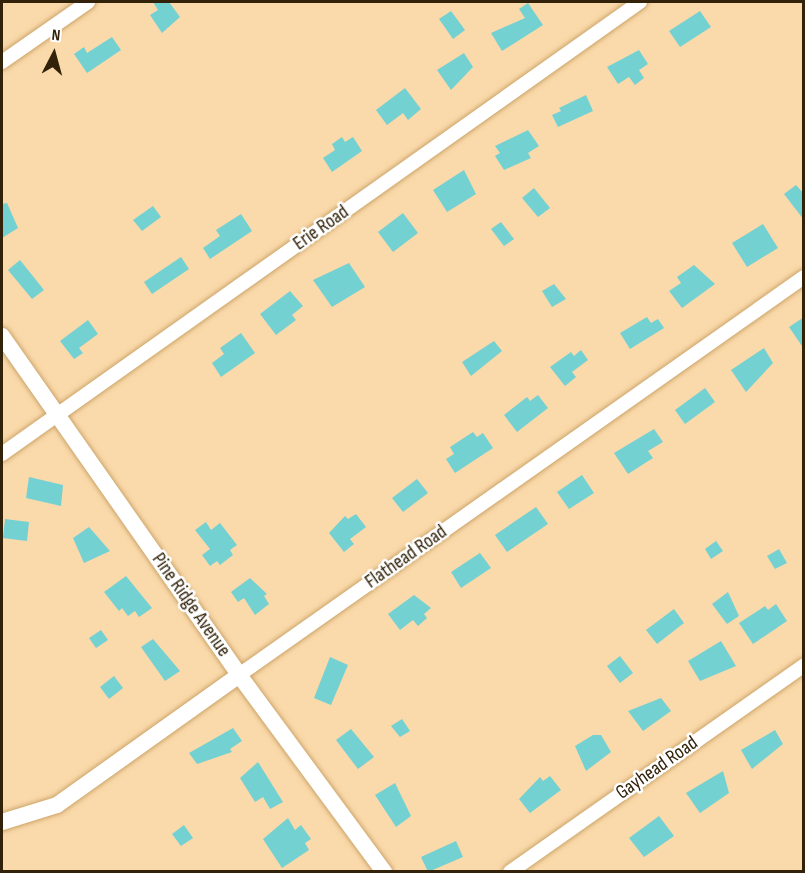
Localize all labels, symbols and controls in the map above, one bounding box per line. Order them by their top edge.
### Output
north arrow [24,24,84,84]
text: N [51,26,61,45]
street label: Erie Road [289,200,353,256]
street label: Flathead Road [361,520,451,594]
street label: Pine Ridge Avenue [146,548,236,662]
street label: Gayhead Road [611,731,703,805]

